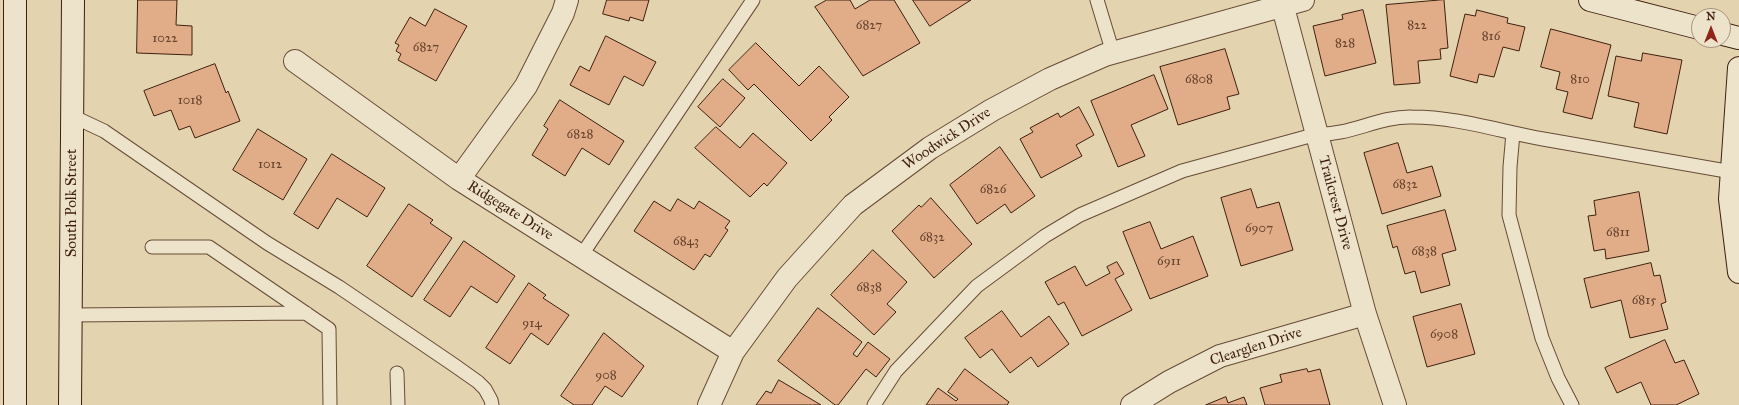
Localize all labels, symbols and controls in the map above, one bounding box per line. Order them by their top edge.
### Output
north arrow [1691,8,1731,48]
text: N [1706,10,1716,23]
house number: 6827 [856,18,882,34]
house number: 822 [1407,18,1427,34]
house number: 816 [1482,29,1500,45]
house number: 1022 [152,31,178,47]
house number: 828 [1335,36,1355,52]
house number: 6827 [413,40,439,56]
house number: 6808 [1185,72,1213,88]
house number: 810 [1570,72,1590,88]
house number: 1018 [178,93,202,109]
street label: Woodwick Drive [900,104,994,174]
house number: 6828 [567,127,593,143]
street label: South Polk Street [63,149,81,257]
street label: Trailcrest Drive [1314,154,1356,252]
house number: 1012 [258,157,282,173]
street label: Ridgegate Drive [464,177,556,245]
house number: 6832 [1392,177,1418,193]
house number: 6826 [980,182,1006,198]
house number: 6907 [1245,221,1273,237]
house number: 6811 [1606,225,1630,241]
house number: 6832 [919,230,945,246]
house number: 6843 [673,234,699,250]
house number: 6838 [1411,244,1437,260]
house number: 6911 [1157,254,1181,270]
house number: 6838 [856,280,882,296]
house number: 6815 [1632,293,1656,309]
house number: 914 [522,316,542,332]
street label: Clearglen Drive [1208,324,1304,370]
house number: 6908 [1430,327,1458,343]
house number: 908 [595,368,617,384]

